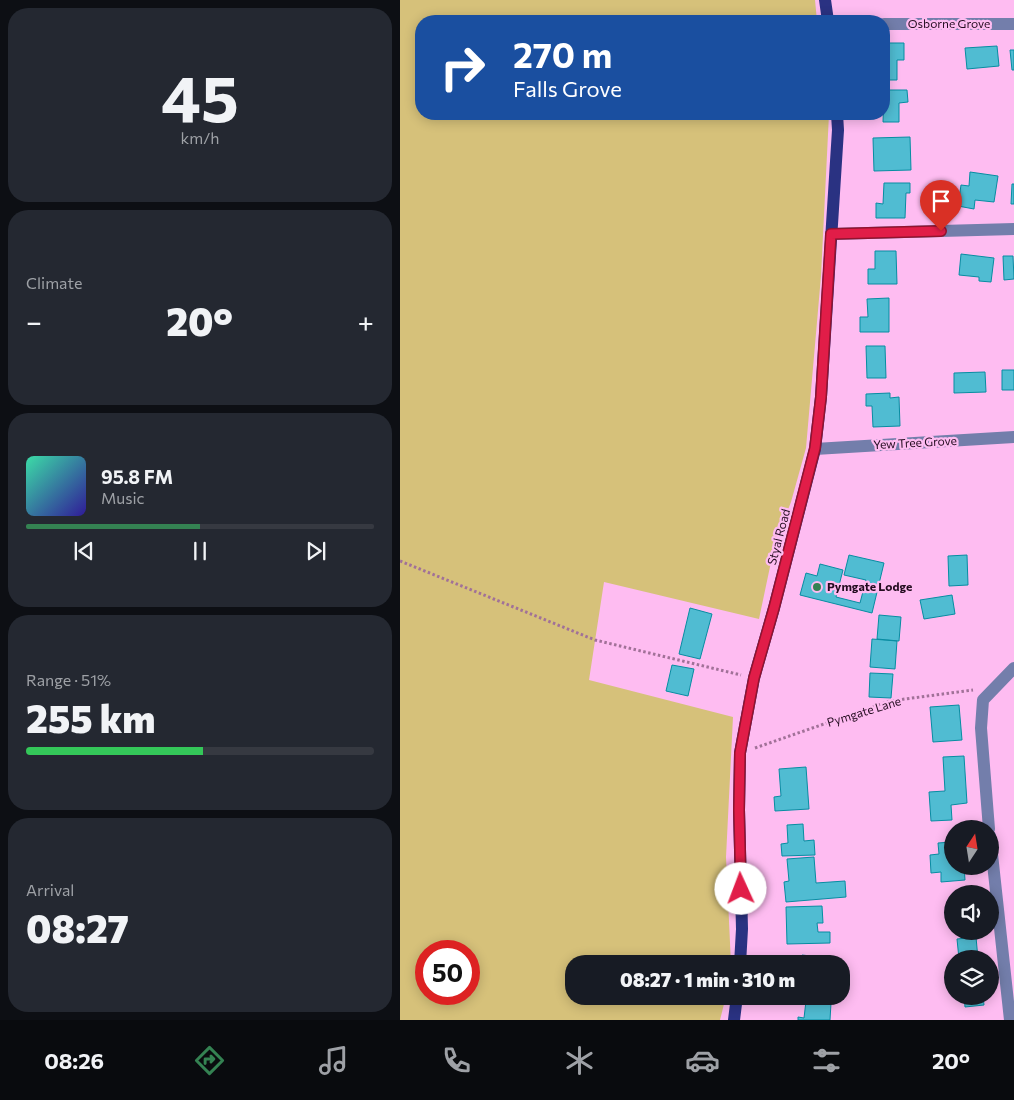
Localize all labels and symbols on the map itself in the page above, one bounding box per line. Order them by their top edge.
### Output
street label: Osborne Grove [908,16,990,30]
pin [920,180,962,231]
street label: Yew Tree Grove [873,433,957,451]
street label: Styal Road [764,507,792,566]
place label: Pymgate Lodge [827,579,912,593]
marker: Pymgate Lodge [811,581,823,593]
street label: Pymgate Lane [825,693,902,729]
north arrow [944,820,999,875]
position arrow [714,862,766,914]
speed limit sign: 50 [415,940,480,1005]

